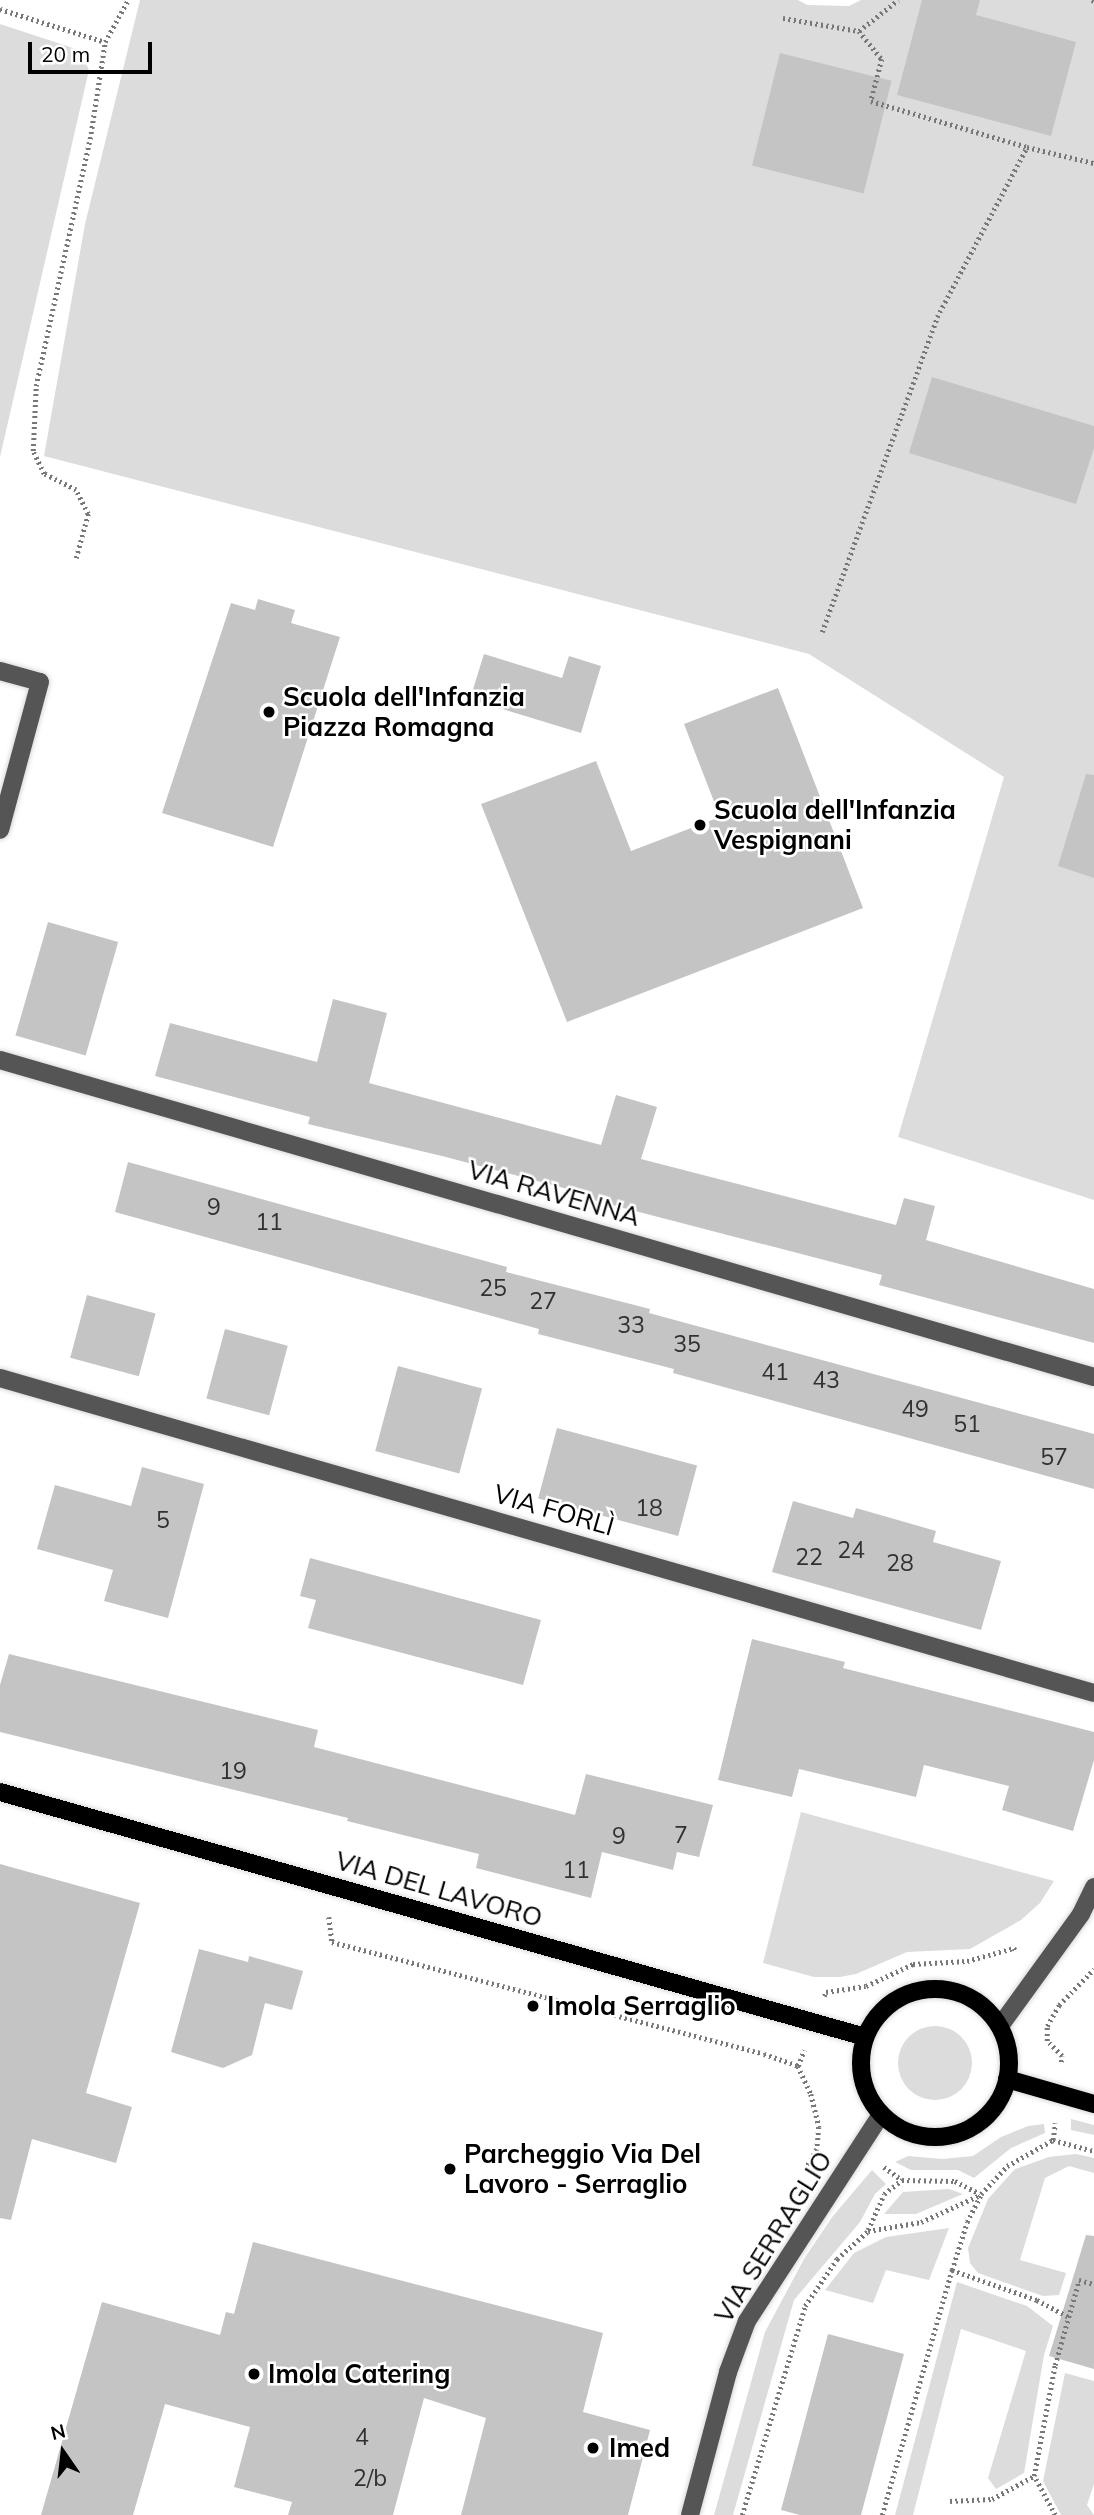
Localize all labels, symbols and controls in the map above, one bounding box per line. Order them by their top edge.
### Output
scale bar [32,28,156,72]
text: 20 m [41,41,90,67]
place label: Scuola dell'Infanzia Piazza Romagna [283,681,525,742]
marker: Scuola dell'Infanzia Piazza Romagna [261,704,277,720]
place label: Scuola dell'Infanzia Vespignani [714,794,956,856]
marker: Scuola dell'Infanzia Vespignani [692,817,708,833]
street label: VIA RAVENNA [464,1154,644,1232]
house number: 9 [207,1193,221,1221]
house number: 11 [255,1208,283,1236]
house number: 25 [479,1274,507,1302]
house number: 27 [529,1287,557,1315]
house number: 33 [617,1311,645,1339]
house number: 35 [673,1330,701,1358]
house number: 41 [761,1358,789,1386]
house number: 43 [812,1366,840,1394]
house number: 49 [901,1395,929,1423]
house number: 51 [953,1410,981,1438]
house number: 57 [1040,1443,1068,1471]
street label: VIA FORLÌ [490,1478,618,1542]
house number: 18 [635,1494,663,1522]
house number: 5 [156,1506,170,1534]
house number: 24 [837,1536,865,1564]
house number: 22 [795,1543,823,1571]
house number: 28 [886,1549,914,1577]
house number: 19 [219,1757,247,1785]
house number: 7 [674,1821,688,1849]
house number: 9 [612,1822,626,1850]
street label: VIA DEL LAVORO [332,1845,546,1933]
house number: 11 [562,1856,590,1884]
place label: Imola Serraglio [547,1990,736,2022]
marker: Imola Serraglio [525,1998,541,2014]
place label: Parcheggio Via Del Lavoro - Serraglio [464,2138,701,2200]
street label: VIA SERRAGLIO [708,2145,838,2329]
marker: Parcheggio Via Del Lavoro - Serraglio [442,2161,458,2177]
place label: Imola Catering [268,2358,450,2390]
marker: Imola Catering [246,2366,262,2382]
north arrow [28,2417,98,2487]
text: N [48,2418,68,2445]
house number: 4 [355,2423,369,2451]
place label: Imed [609,2432,670,2464]
marker: Imed [583,2438,603,2458]
house number: 2/b [353,2464,387,2492]

